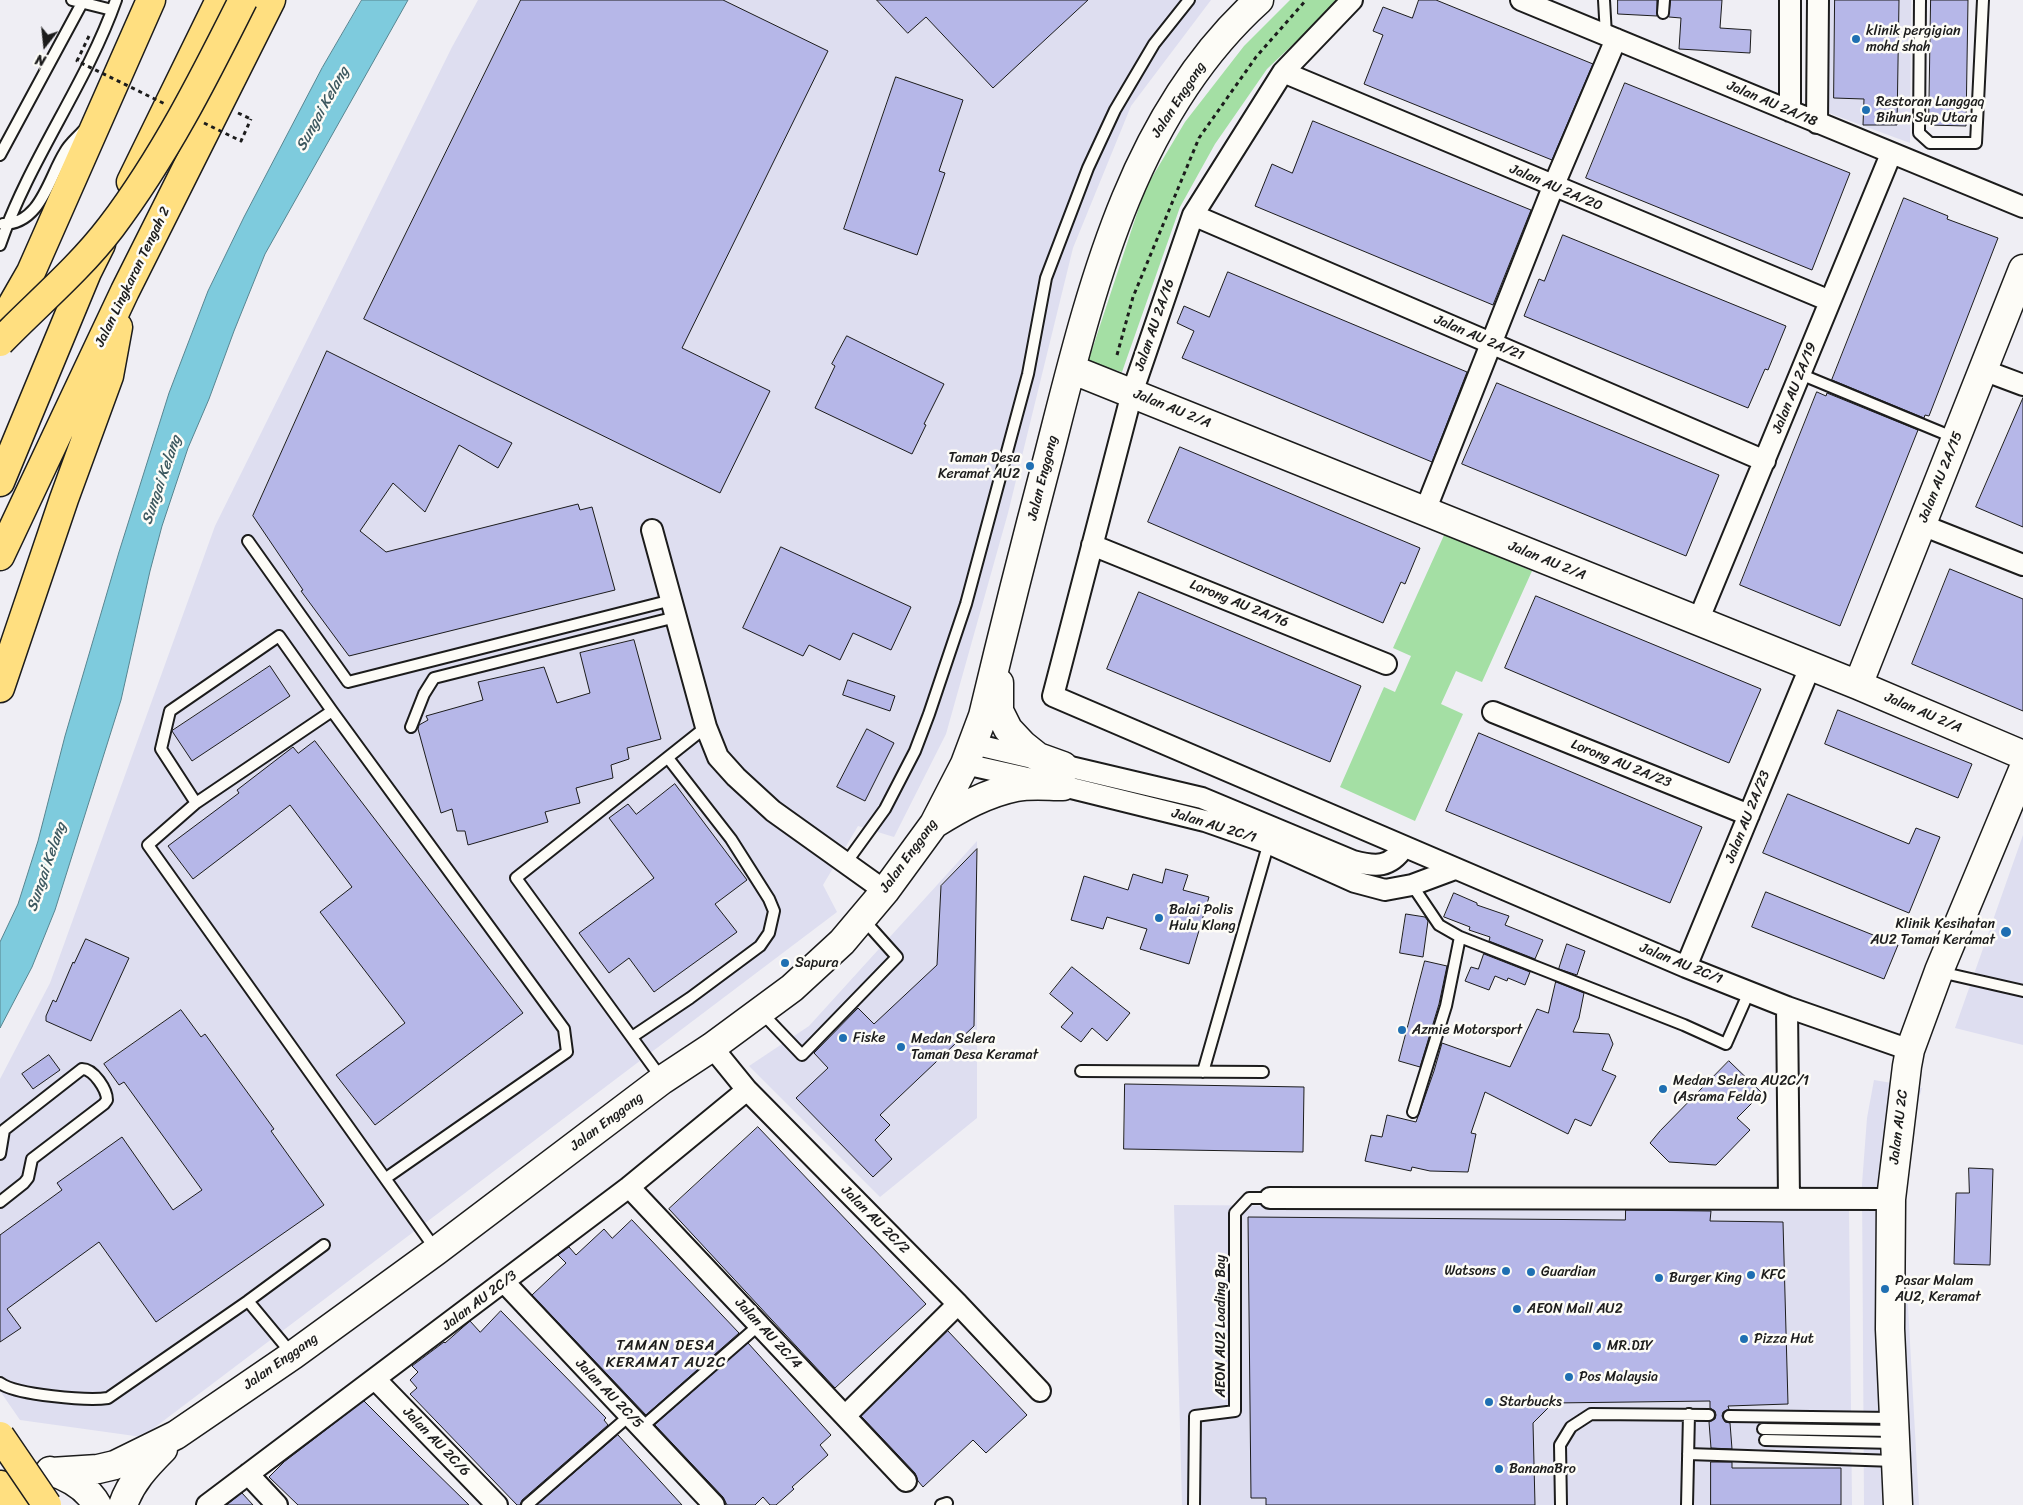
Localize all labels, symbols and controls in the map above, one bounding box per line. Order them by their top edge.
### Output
north arrow [20,20,70,70]
place label: klinik pergigian mohd shah [1866,23,1961,56]
marker: klinik pergigian mohd shah [1850,33,1862,45]
text: N [33,47,49,73]
street label: Jalan Enggang [1148,59,1210,141]
water label: Sungai Kelang [293,64,353,154]
street label: Jalan AU 2A/18 [1724,77,1820,131]
place label: Restoran Langgaq Bihun Sup Utara [1876,94,1984,126]
marker: Restoran Langgaq Bihun Sup Utara [1860,104,1872,116]
street label: Jalan AU 2A/20 [1507,161,1605,215]
street label: Jalan Lingkaran Tengah 2 [92,204,174,350]
street label: Jalan AU 2A/16 [1131,277,1179,373]
street label: Jalan AU 2A/21 [1432,311,1526,365]
street label: Jalan AU 2A/19 [1769,340,1821,436]
street label: Jalan AU 2/A [1131,386,1213,432]
street label: Jalan AU 2A/15 [1915,429,1967,525]
water label: Sungai Kelang [138,433,186,527]
street label: Jalan Enggang [1024,434,1062,522]
place label: Taman Desa Keramat AU2 [938,450,1020,482]
marker: Taman Desa Keramat AU2 [1024,460,1036,472]
street label: Jalan AU 2/A [1506,538,1588,584]
street label: Lorong AU 2A/16 [1187,577,1291,631]
street label: Jalan AU 2/A [1882,689,1964,737]
street label: Lorong AU 2A/23 [1568,736,1674,792]
street label: Jalan AU 2A/23 [1722,769,1774,865]
street label: Jalan AU 2C/1 [1170,805,1258,847]
street label: Jalan Enggang [877,816,941,896]
water label: Sungai Kelang [23,820,71,914]
place label: Balai Polis Hulu Klang [1169,902,1236,934]
marker: Balai Polis Hulu Klang [1153,912,1165,924]
place label: Klinik Kesihatan AU2 Taman Keramat [1871,916,1995,949]
marker: Klinik Kesihatan AU2 Taman Keramat [1999,925,2013,939]
street label: Jalan AU 2C/1 [1637,940,1725,988]
place label: Sapura [795,955,838,971]
marker: Sapura [779,957,791,969]
place label: Azmie Motorsport [1412,1022,1522,1038]
marker: Azmie Motorsport [1396,1024,1408,1036]
place label: Fiske [853,1030,886,1046]
place label: Medan Selera Taman Desa Keramat [911,1031,1038,1064]
marker: Fiske [837,1032,849,1044]
marker: Medan Selera Taman Desa Keramat [895,1041,907,1053]
place label: Medan Selera AU2C/1 (Asrama Felda) [1673,1073,1809,1106]
marker: Medan Selera AU2C/1 (Asrama Felda) [1657,1083,1669,1095]
street label: Jalan Enggang [567,1089,647,1155]
street label: Jalan AU 2C [1886,1089,1912,1165]
street label: Jalan AU 2C/2 [837,1182,913,1258]
street label: AEON AU2 Loading Bay [1213,1255,1229,1397]
place label: Watsons [1444,1263,1496,1279]
place label: Guardian [1541,1264,1596,1280]
marker: Watsons [1500,1265,1512,1277]
marker: Guardian [1525,1266,1537,1278]
street label: Jalan AU 2C/3 [439,1267,521,1335]
place label: KFC [1761,1267,1786,1283]
marker: KFC [1745,1269,1757,1281]
place label: Burger King [1669,1270,1742,1286]
marker: Burger King [1653,1272,1665,1284]
place label: Pasar Malam AU2, Keramat [1895,1273,1981,1305]
marker: Pasar Malam AU2, Keramat [1879,1283,1891,1295]
street label: Jalan AU 2C/4 [731,1295,805,1373]
place label: AEON Mall AU2 [1527,1301,1623,1317]
marker: AEON Mall AU2 [1511,1303,1523,1315]
street label: Jalan Enggang [241,1330,321,1394]
place label: Pizza Hut [1754,1331,1814,1347]
marker: Pizza Hut [1738,1333,1750,1345]
district label: TAMAN DESA KERAMAT AU2C [604,1337,728,1372]
place label: MR.DIY [1607,1338,1653,1354]
marker: MR.DIY [1591,1340,1603,1352]
street label: Jalan AU 2C/5 [572,1356,646,1432]
place label: Pos Malaysia [1579,1369,1658,1385]
marker: Pos Malaysia [1563,1371,1575,1383]
place label: Starbucks [1499,1394,1562,1410]
marker: Starbucks [1483,1396,1495,1408]
street label: Jalan AU 2C/6 [399,1404,473,1480]
place label: BananaBro [1509,1461,1576,1477]
marker: BananaBro [1493,1463,1505,1475]

